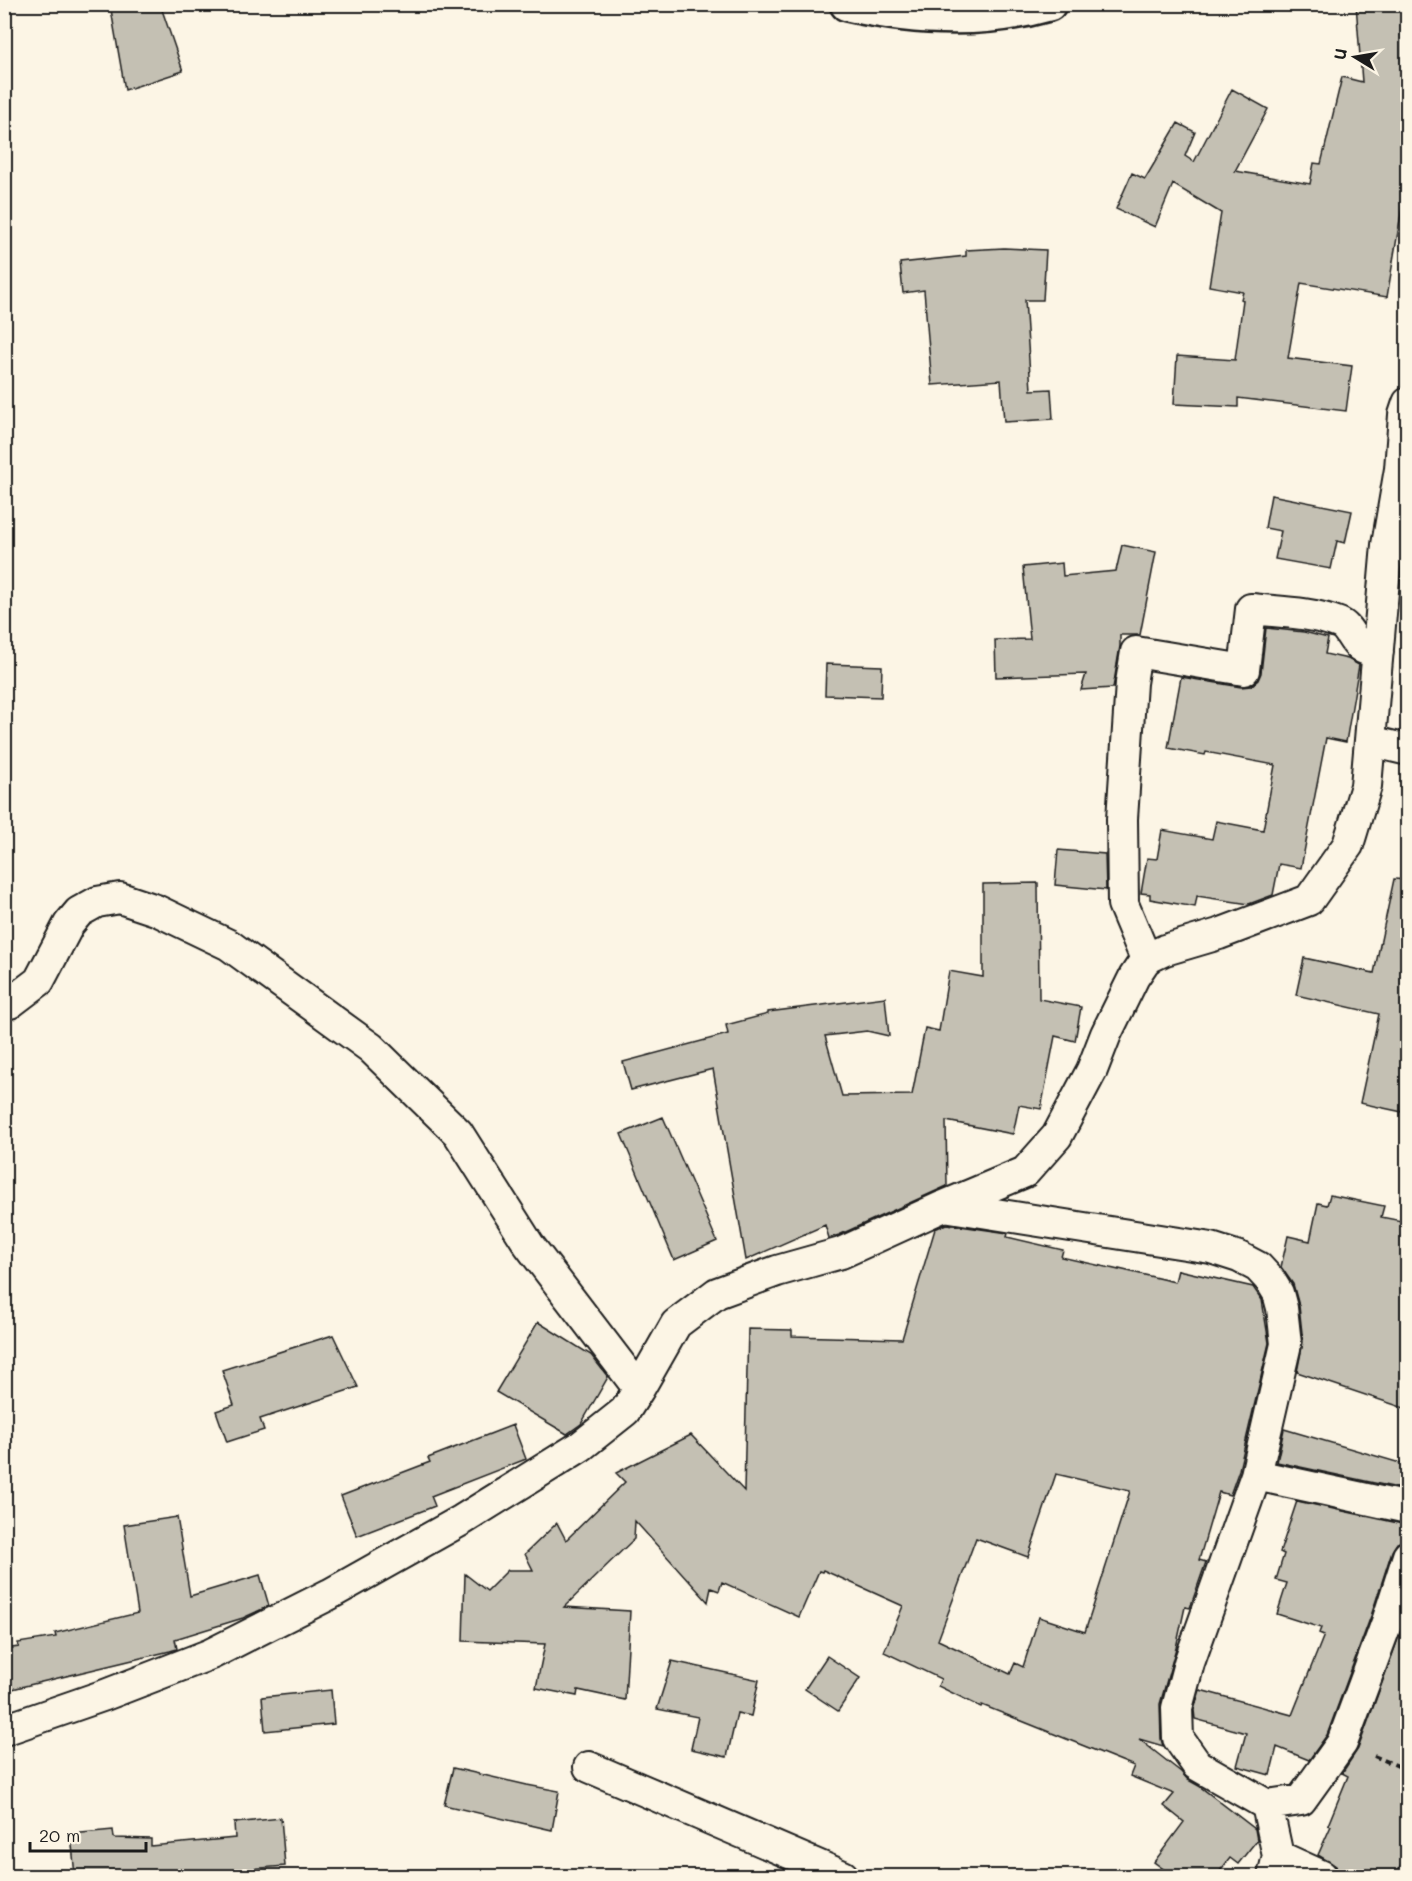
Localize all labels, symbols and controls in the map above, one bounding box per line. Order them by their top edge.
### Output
north arrow [1325,27,1385,87]
text: U [1328,47,1351,62]
scale bar [30,1815,146,1853]
text: 20 m [39,1823,80,1847]

